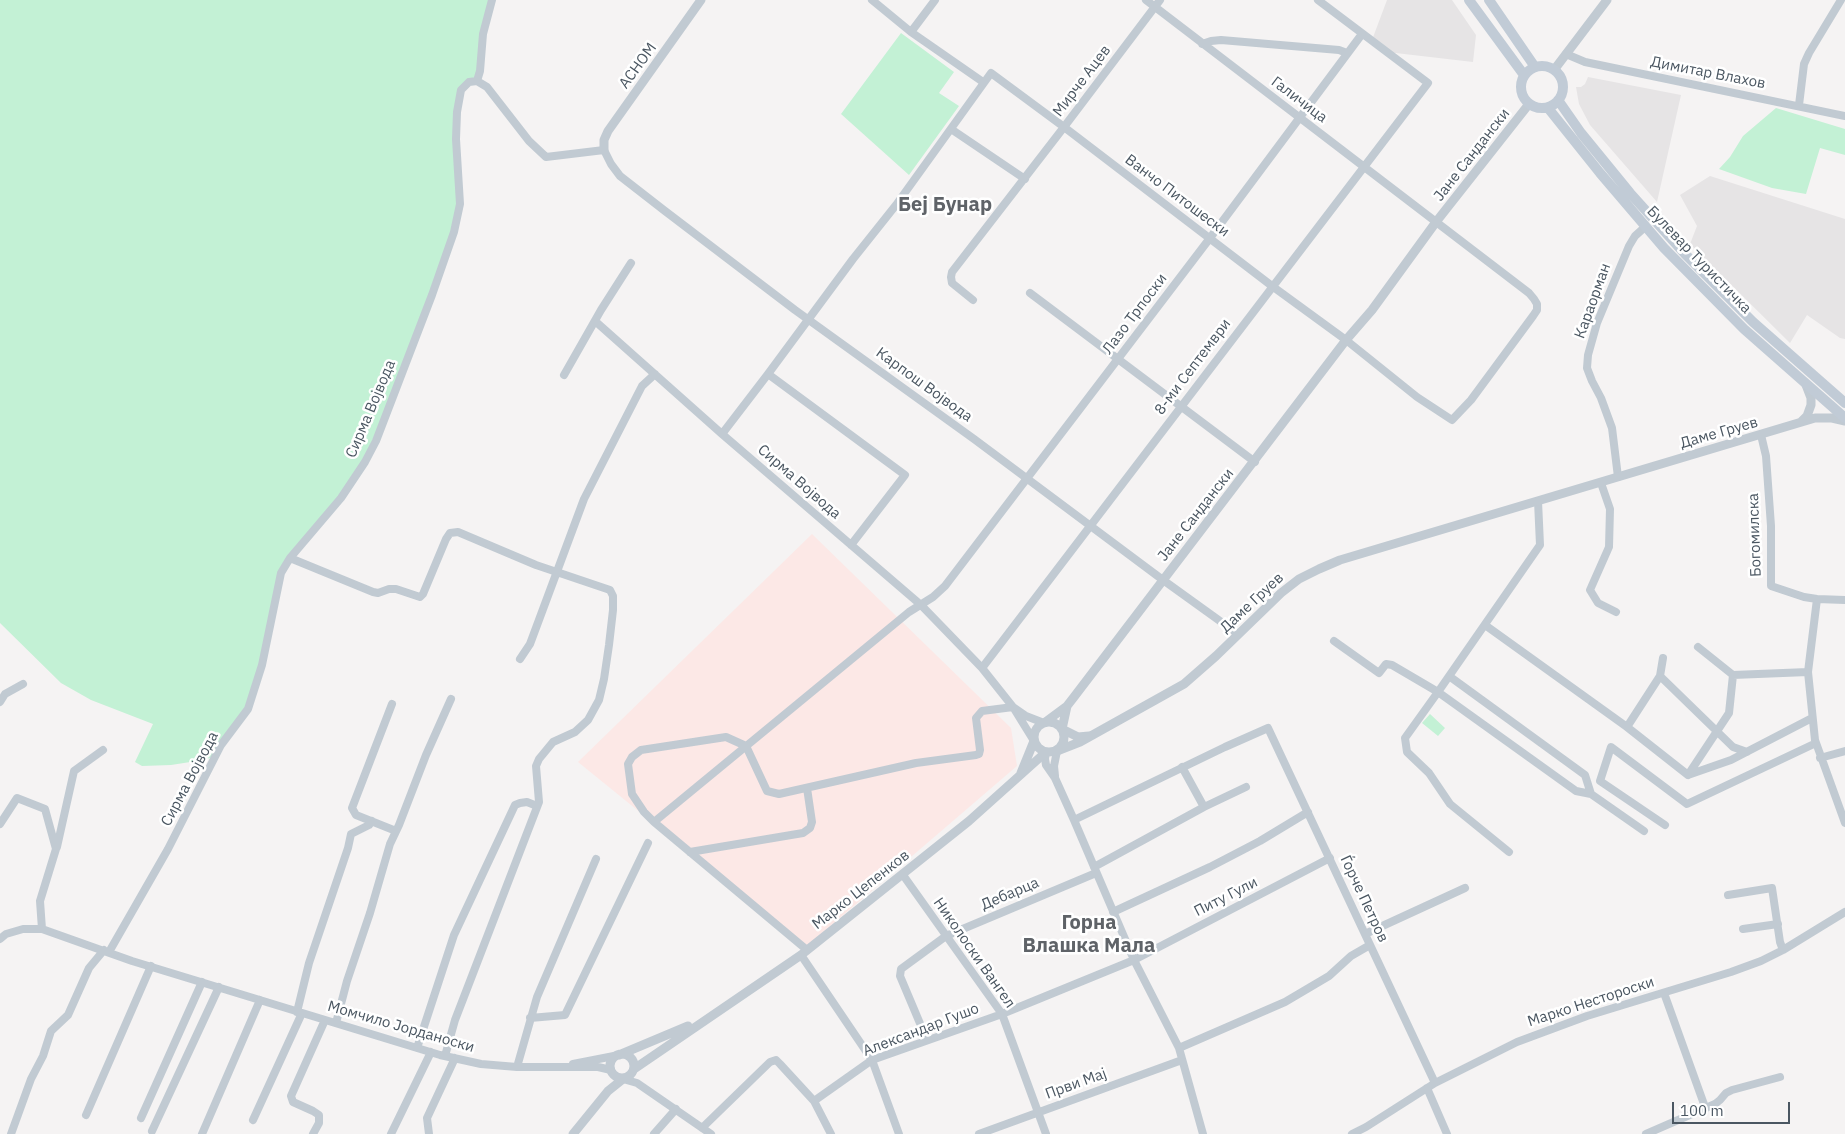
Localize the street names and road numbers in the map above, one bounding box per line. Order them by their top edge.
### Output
street label: АСНОМ [615,40,661,92]
street label: Мирче Ацев [1049,42,1115,120]
street label: Димитар Влахов [1649,53,1767,93]
street label: Галичица [1267,73,1331,127]
street label: Јане Сандански [1430,105,1514,205]
street label: Ванчо Питошески [1121,151,1233,241]
street label: Булевар Туристичка [1643,202,1755,318]
street label: Караорман [1571,261,1615,341]
street label: Лазо Трпоски [1099,270,1171,358]
street label: 8-ми Септември [1151,316,1235,418]
street label: Карпош Војвода [872,344,976,426]
street label: Сирма Војвода [342,357,400,461]
street label: Даме Груев [1678,413,1760,453]
street label: Сирма Војвода [754,441,844,523]
street label: Јане Сандански [1154,465,1238,565]
street label: Богомилска [1745,493,1765,577]
street label: Даме Груев [1217,569,1287,637]
street label: Сирма Војвода [158,729,222,829]
street label: Марко Цепенков [809,846,913,934]
street label: Ѓорче Петров [1336,853,1392,945]
street label: Питу Гули [1191,873,1261,921]
street label: Дебарца [978,874,1042,914]
street label: Николоски Вангел [929,894,1019,1012]
street label: Марко Нестороски [1525,973,1657,1031]
street label: Момчило Јорданоски [326,997,476,1057]
street label: Александар Гушо [860,1000,982,1060]
street label: Први Мај [1043,1065,1109,1103]

